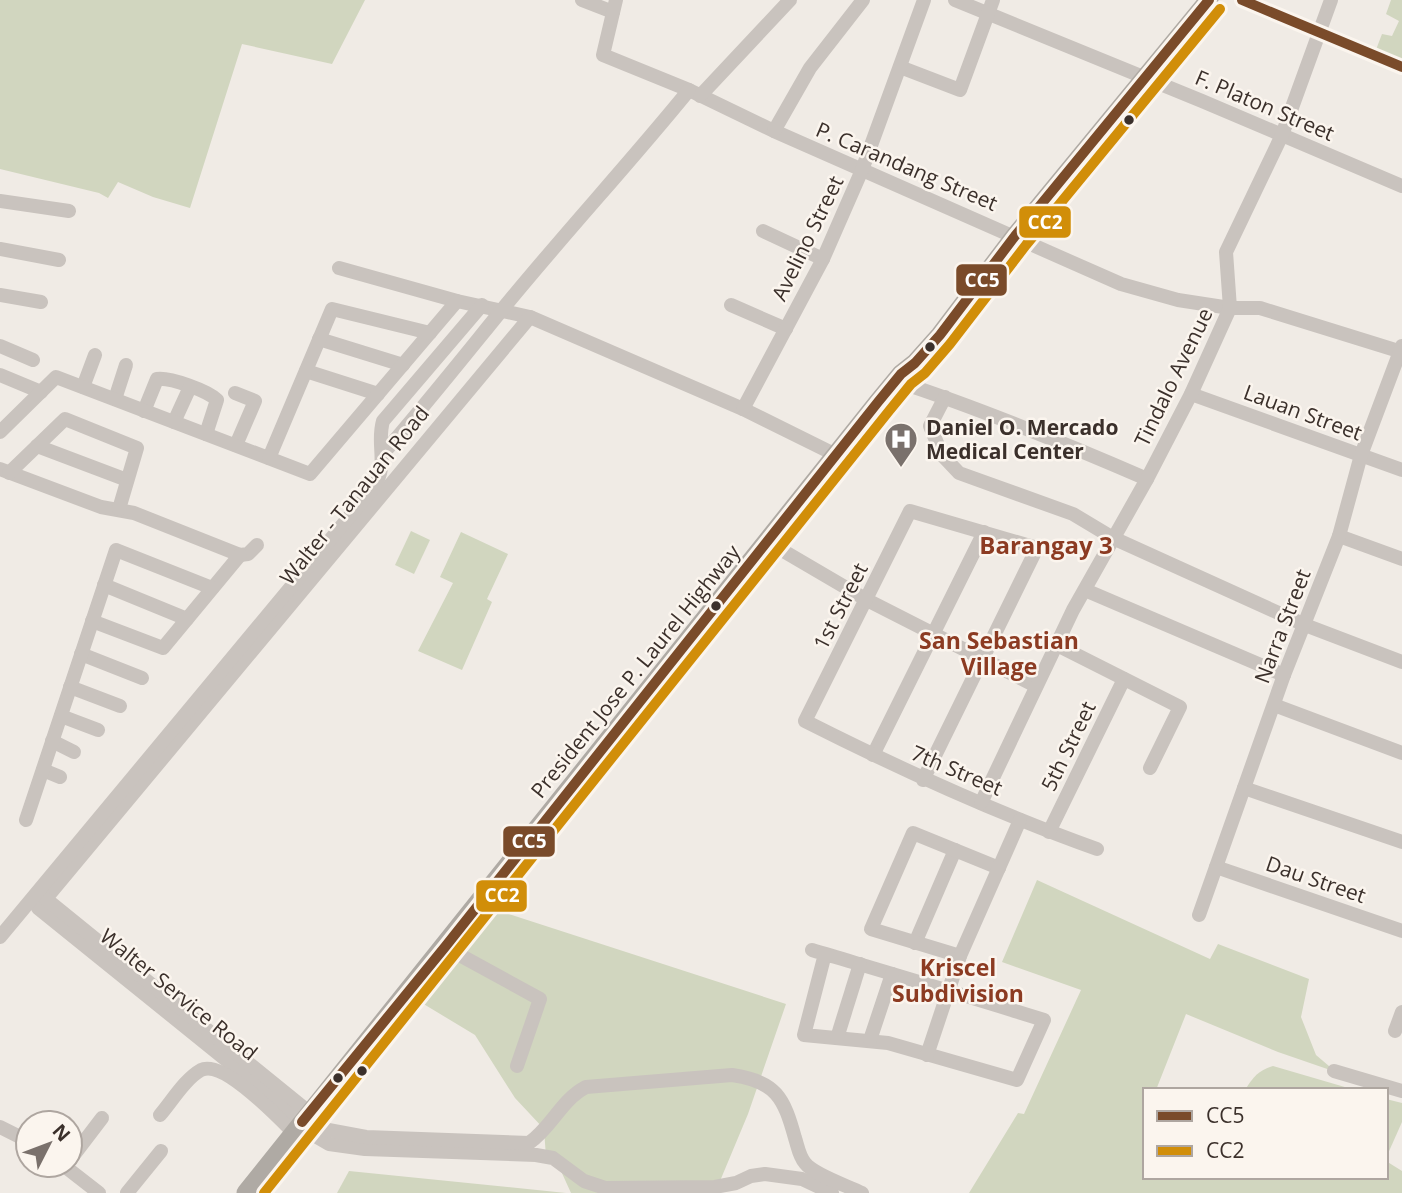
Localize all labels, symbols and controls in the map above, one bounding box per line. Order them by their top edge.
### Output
street label: F. Platon Street [1191,63,1339,147]
unlabelled marker [1122,113,1136,127]
street label: P. Carandang Street [812,115,1002,217]
street label: Avelino Street [765,171,849,305]
line badge: CC2 [1018,205,1072,239]
text: CC2 [1027,209,1063,235]
line badge: CC5 [955,263,1008,297]
text: CC5 [964,267,1000,293]
street label: Tindalo Avenue [1127,303,1219,451]
unlabelled marker [923,340,937,354]
street label: Lauan Street [1240,378,1366,446]
street label: Walter - Tanauan Road [273,400,435,590]
place label: Daniel O. Mercado Medical Center [926,413,1118,465]
hospital icon: Daniel O. Mercado Medical Center [882,420,920,469]
district label: Barangay 3 [979,528,1113,561]
street label: President Jose P. Laurel Highway [524,538,746,803]
street label: 1st Street [806,558,874,654]
street label: Narra Street [1247,565,1317,687]
unlabelled marker [709,599,723,613]
district label: San Sebastian Village [919,624,1079,682]
street label: 5th Street [1034,697,1102,795]
street label: 7th Street [907,738,1007,802]
line badge: CC5 [502,825,556,858]
text: CC5 [511,828,547,854]
street label: Dau Street [1262,849,1370,909]
line badge: CC2 [475,879,528,913]
text: CC2 [484,882,520,908]
street label: Walter Service Road [95,922,263,1066]
district label: Kriscel Subdivision [892,951,1024,1009]
unlabelled marker [355,1064,369,1078]
unlabelled marker [331,1071,345,1085]
legend [1143,1088,1388,1179]
text: CC5 [1206,1101,1244,1129]
north arrow [14,1109,84,1179]
text: N [47,1118,76,1147]
text: CC2 [1206,1136,1244,1164]

